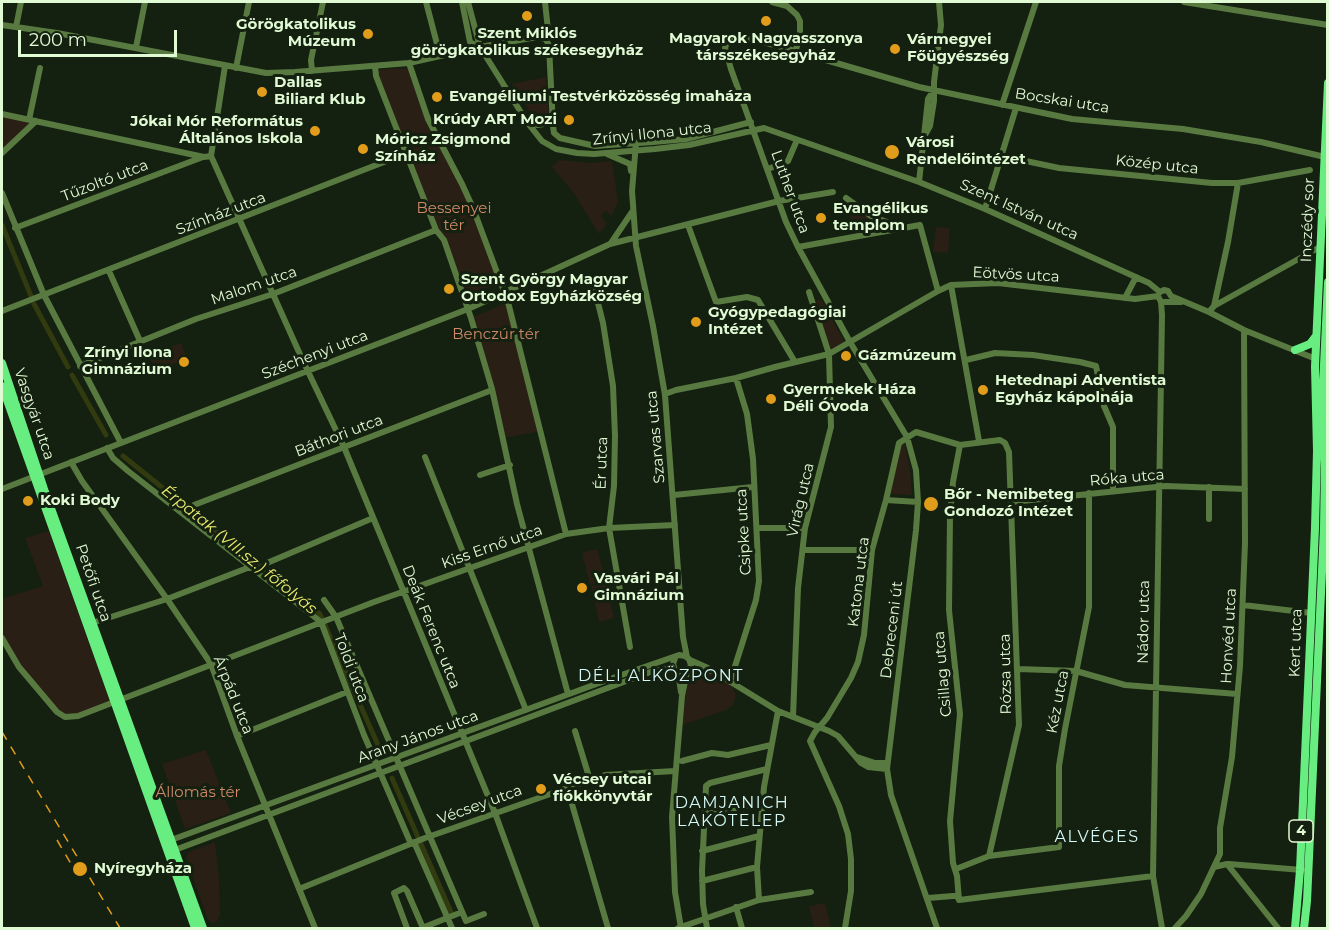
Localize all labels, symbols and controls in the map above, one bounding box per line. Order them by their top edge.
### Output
marker: Szent Miklós görögkatolikus székesegyház [520,9,534,23]
marker: Magyarok Nagyasszonya társszékesegyház [759,14,773,28]
place label: Görögkatolikus Múzeum [236,16,356,51]
scale bar [21,18,180,56]
place label: Szent Miklós görögkatolikus székesegyház [411,25,643,60]
marker: Görögkatolikus Múzeum [361,27,375,41]
text: 200 m [29,29,87,51]
place label: Magyarok Nagyasszonya társszékesegyház [669,30,863,65]
place label: Vármegyei Főügyészség [907,31,1009,66]
marker: Vármegyei Főügyészség [888,42,902,56]
place label: Dallas Biliard Klub [274,74,366,109]
marker: Dallas Biliard Klub [255,85,269,99]
street label: Bocskai utca [1014,85,1110,117]
place label: Evangéliumi Testvérközösség imaháza [449,88,752,106]
marker: Evangéliumi Testvérközösség imaháza [430,90,444,104]
place label: Krúdy ART Mozi [433,111,557,129]
place label: Jókai Mór Református Általános Iskola [130,113,303,148]
marker: Krúdy ART Mozi [562,113,576,127]
street label: Zrínyi Ilona utca [592,119,712,149]
marker: Jókai Mór Református Általános Iskola [308,124,322,138]
place label: Móricz Zsigmond Színház [375,131,511,166]
place label: Városi Rendelőintézet [906,134,1026,169]
marker: Móricz Zsigmond Színház [356,142,370,156]
marker: Városi Rendelőintézet [883,143,901,161]
street label: Luther utca [767,148,813,236]
street label: Közép utca [1115,152,1199,178]
street label: Tűzoltó utca [59,156,151,206]
street label: Szent István utca [957,176,1081,244]
street label: Inczédy sor [1298,177,1318,263]
street label: Színház utca [174,189,268,239]
park label: Bessenyei tér [417,200,491,235]
place label: Evangélikus templom [833,200,928,235]
marker: Evangélikus templom [814,211,828,225]
street label: Malom utca [209,263,299,309]
street label: Eötvös utca [972,264,1060,286]
place label: Szent György Magyar Ortodox Egyházközség [461,271,642,306]
marker: Szent György Magyar Ortodox Egyházközség [442,282,456,296]
place label: Gyógypedagógiai Intézet [708,304,846,339]
marker: Gyógypedagógiai Intézet [689,315,703,329]
street label: Széchenyi utca [259,326,371,384]
park label: Benczúr tér [452,326,540,344]
place label: Zrínyi Ilona Gimnázium [82,344,172,379]
place label: Gázmúzeum [858,347,957,365]
marker: Gázmúzeum [839,349,853,363]
marker: Zrínyi Ilona Gimnázium [177,355,191,369]
street label: Vasgyár utca [10,366,58,462]
place label: Hetednapi Adventista Egyház kápolnája [995,372,1166,407]
place label: Gyermekek Háza Déli Óvoda [783,381,916,416]
marker: Hetednapi Adventista Egyház kápolnája [976,383,990,397]
street label: Szarvas utca [643,390,669,484]
marker: Gyermekek Háza Déli Óvoda [764,392,778,406]
street label: Báthori utca [292,411,386,461]
street label: Ér utca [592,436,612,490]
street label: Virág utca [784,461,818,539]
street label: Róka utca [1089,466,1165,490]
water label: Érpatak (VIII.sz.) főfolyás [157,481,321,619]
place label: Bőr - Nemibeteg Gondozó Intézet [944,486,1074,521]
street label: Csipke utca [733,488,755,576]
place label: Koki Body [40,492,120,510]
marker: Koki Body [21,494,35,508]
marker: Bőr - Nemibeteg Gondozó Intézet [922,495,940,513]
street label: Kiss Ernő utca [439,521,545,573]
street label: Katona utca [845,536,873,628]
street label: Petőfi utca [71,542,115,624]
street label: Deák Ferenc utca [398,563,464,691]
place label: Vasvári Pál Gimnázium [594,570,684,605]
street label: Debreceni út [877,580,907,680]
street label: Nádor utca [1134,580,1154,664]
marker: Vasvári Pál Gimnázium [575,581,589,595]
street label: Honvéd utca [1218,588,1240,684]
street label: Kert utca [1286,608,1306,678]
street label: Csillag utca [930,630,956,718]
street label: Toldi utca [330,631,372,705]
street label: Rózsa utca [996,633,1016,715]
street label: Árpád utca [209,653,257,737]
district label: DÉLI ALKÖZPONT [578,666,744,686]
street label: Kéz utca [1043,669,1073,735]
street label: Arany János utca [355,707,481,767]
place label: Vécsey utcai fiókkönyvtár [553,771,652,806]
street label: Vécsey utca [435,781,525,829]
marker: Vécsey utcai fiókkönyvtár [534,782,548,796]
park label: Állomás tér [155,784,241,802]
district label: DAMJANICH LAKÓTELEP [675,793,789,831]
road number: 4 [1289,820,1313,842]
district label: ALVÉGES [1054,827,1140,847]
marker: Nyíregyháza [71,860,89,878]
place label: Nyíregyháza [94,860,192,878]

